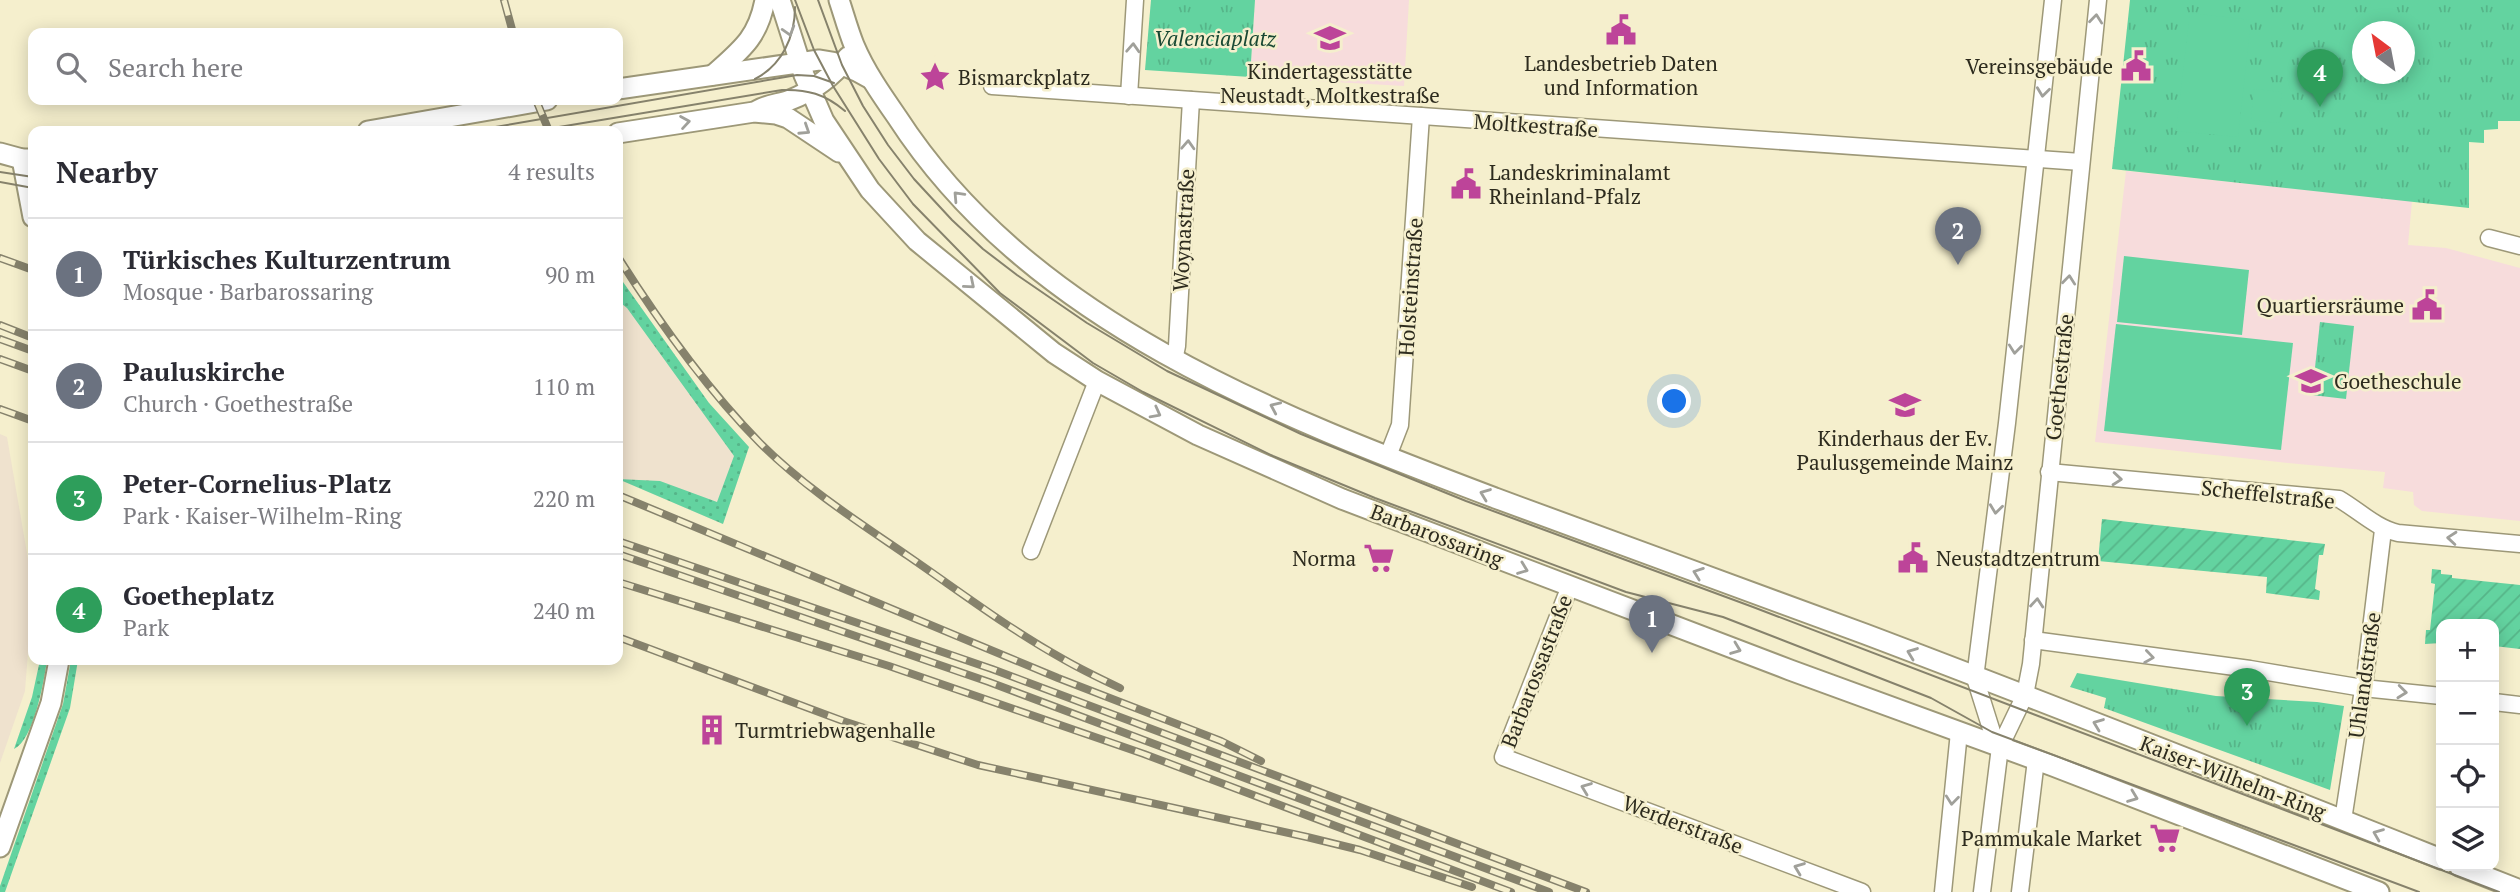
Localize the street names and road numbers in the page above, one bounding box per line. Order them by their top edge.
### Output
street label: Moltkestraße [1473,107,1599,143]
street label: Woynastraße [1166,168,1200,292]
street label: Holsteinstraße [1391,217,1429,357]
street label: Goethestraße [2038,312,2080,442]
street label: Scheffelstraße [2200,473,2336,515]
street label: Barbarossaring [1367,497,1508,573]
street label: Barbarossastraße [1494,591,1578,751]
street label: Uhlandstraße [2341,610,2387,740]
street label: Kaiser-Wilhelm-Ring [2136,729,2331,826]
street label: Werderstraße [1619,788,1747,860]

